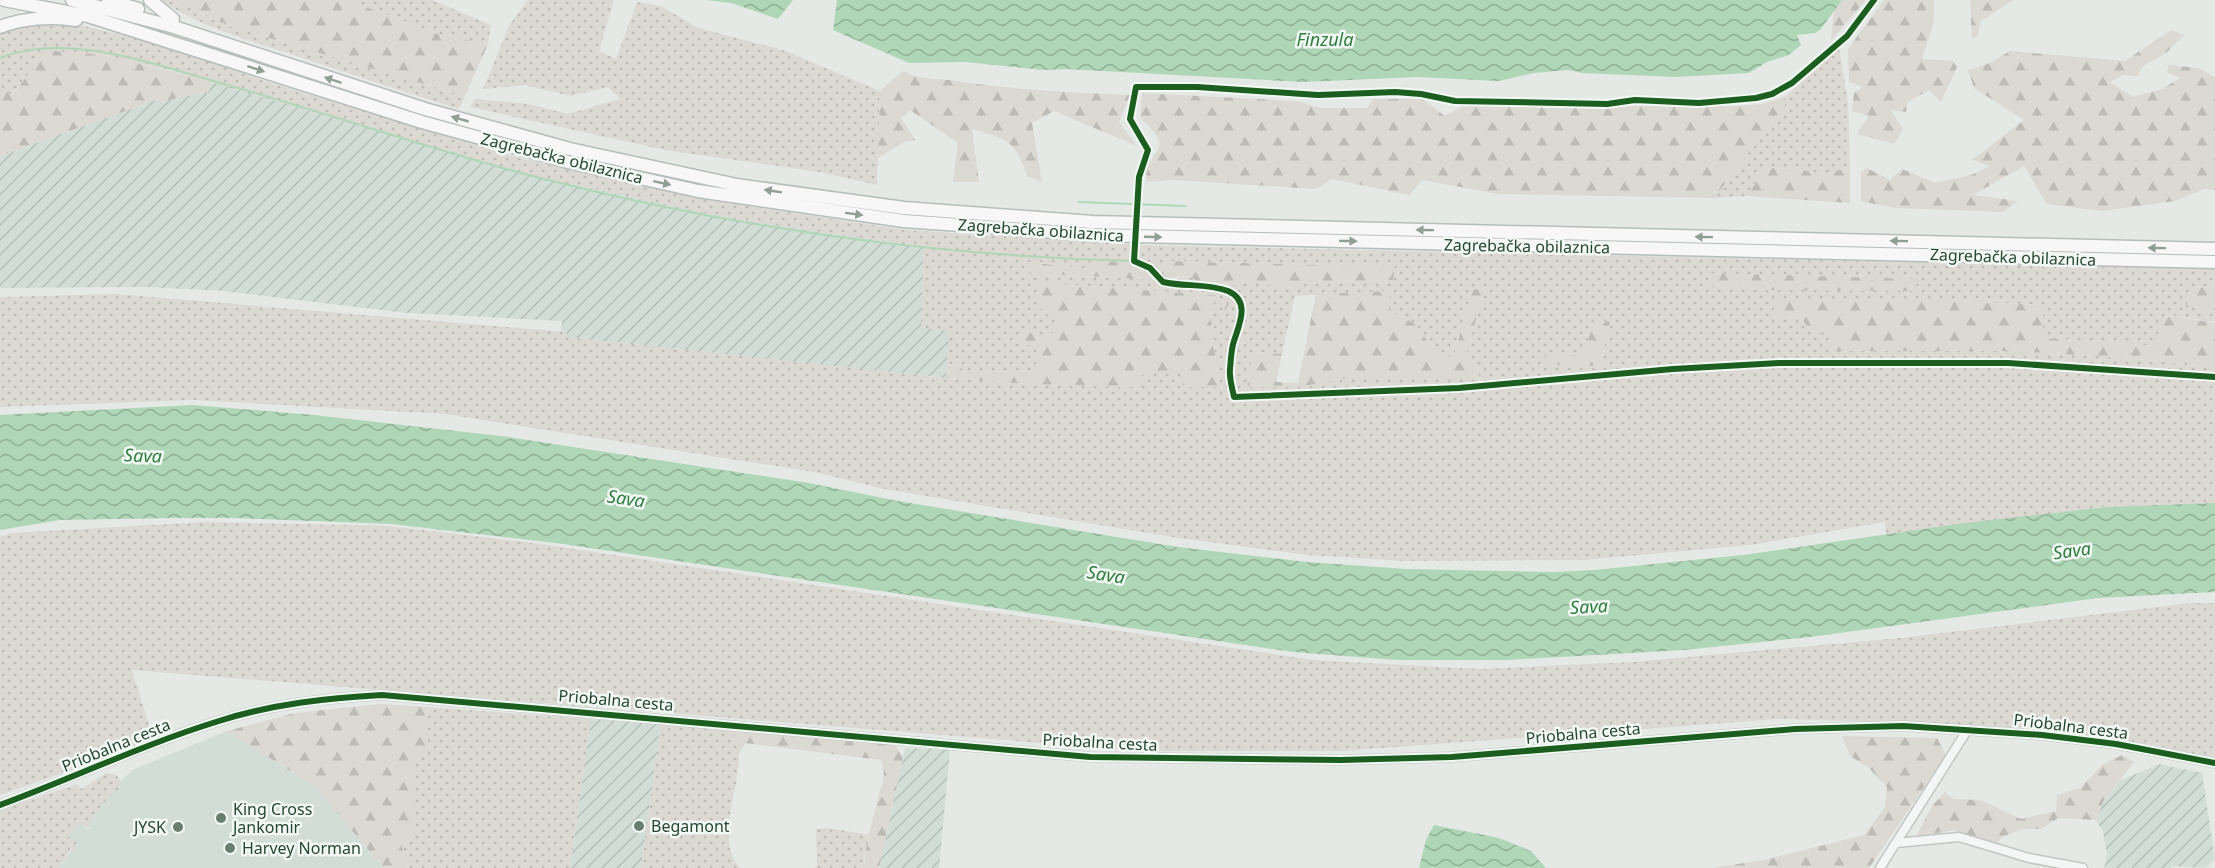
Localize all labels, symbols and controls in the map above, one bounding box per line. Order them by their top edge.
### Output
water label: Finzula [1297,27,1353,51]
one-way arrow [247,65,265,74]
one-way arrow [324,74,342,84]
one-way arrow [451,114,469,123]
street label: Zagrebačka obilaznica [479,127,645,189]
one-way arrow [653,179,672,188]
one-way arrow [763,186,782,195]
one-way arrow [845,210,864,219]
street label: Zagrebačka obilaznica [957,213,1125,247]
one-way arrow [1415,226,1434,235]
one-way arrow [1144,232,1163,241]
one-way arrow [1694,232,1713,242]
street label: Zagrebačka obilaznica [1444,234,1610,258]
one-way arrow [1889,236,1908,246]
one-way arrow [1339,237,1358,246]
street label: Zagrebačka obilaznica [1929,243,2097,271]
one-way arrow [2147,243,2166,253]
water label: Sava [124,442,162,468]
water label: Sava [606,483,647,513]
water label: Sava [2051,535,2092,565]
water label: Sava [1086,559,1127,589]
water label: Sava [1569,593,1609,619]
street label: Priobalna cesta [558,684,674,716]
street label: Priobalna cesta [2012,708,2130,744]
street label: Priobalna cesta [58,713,174,777]
street label: Priobalna cesta [1525,717,1641,749]
street label: Priobalna cesta [1042,728,1158,756]
place label: King Cross Jankomir [231,798,312,838]
marker: King Cross Jankomir [214,811,228,825]
place label: Begamont [651,815,730,837]
place label: JYSK [132,816,166,838]
marker: Begamont [632,819,646,833]
marker: JYSK [171,820,185,834]
place label: Harvey Norman [242,837,361,859]
marker: Harvey Norman [223,841,237,855]

